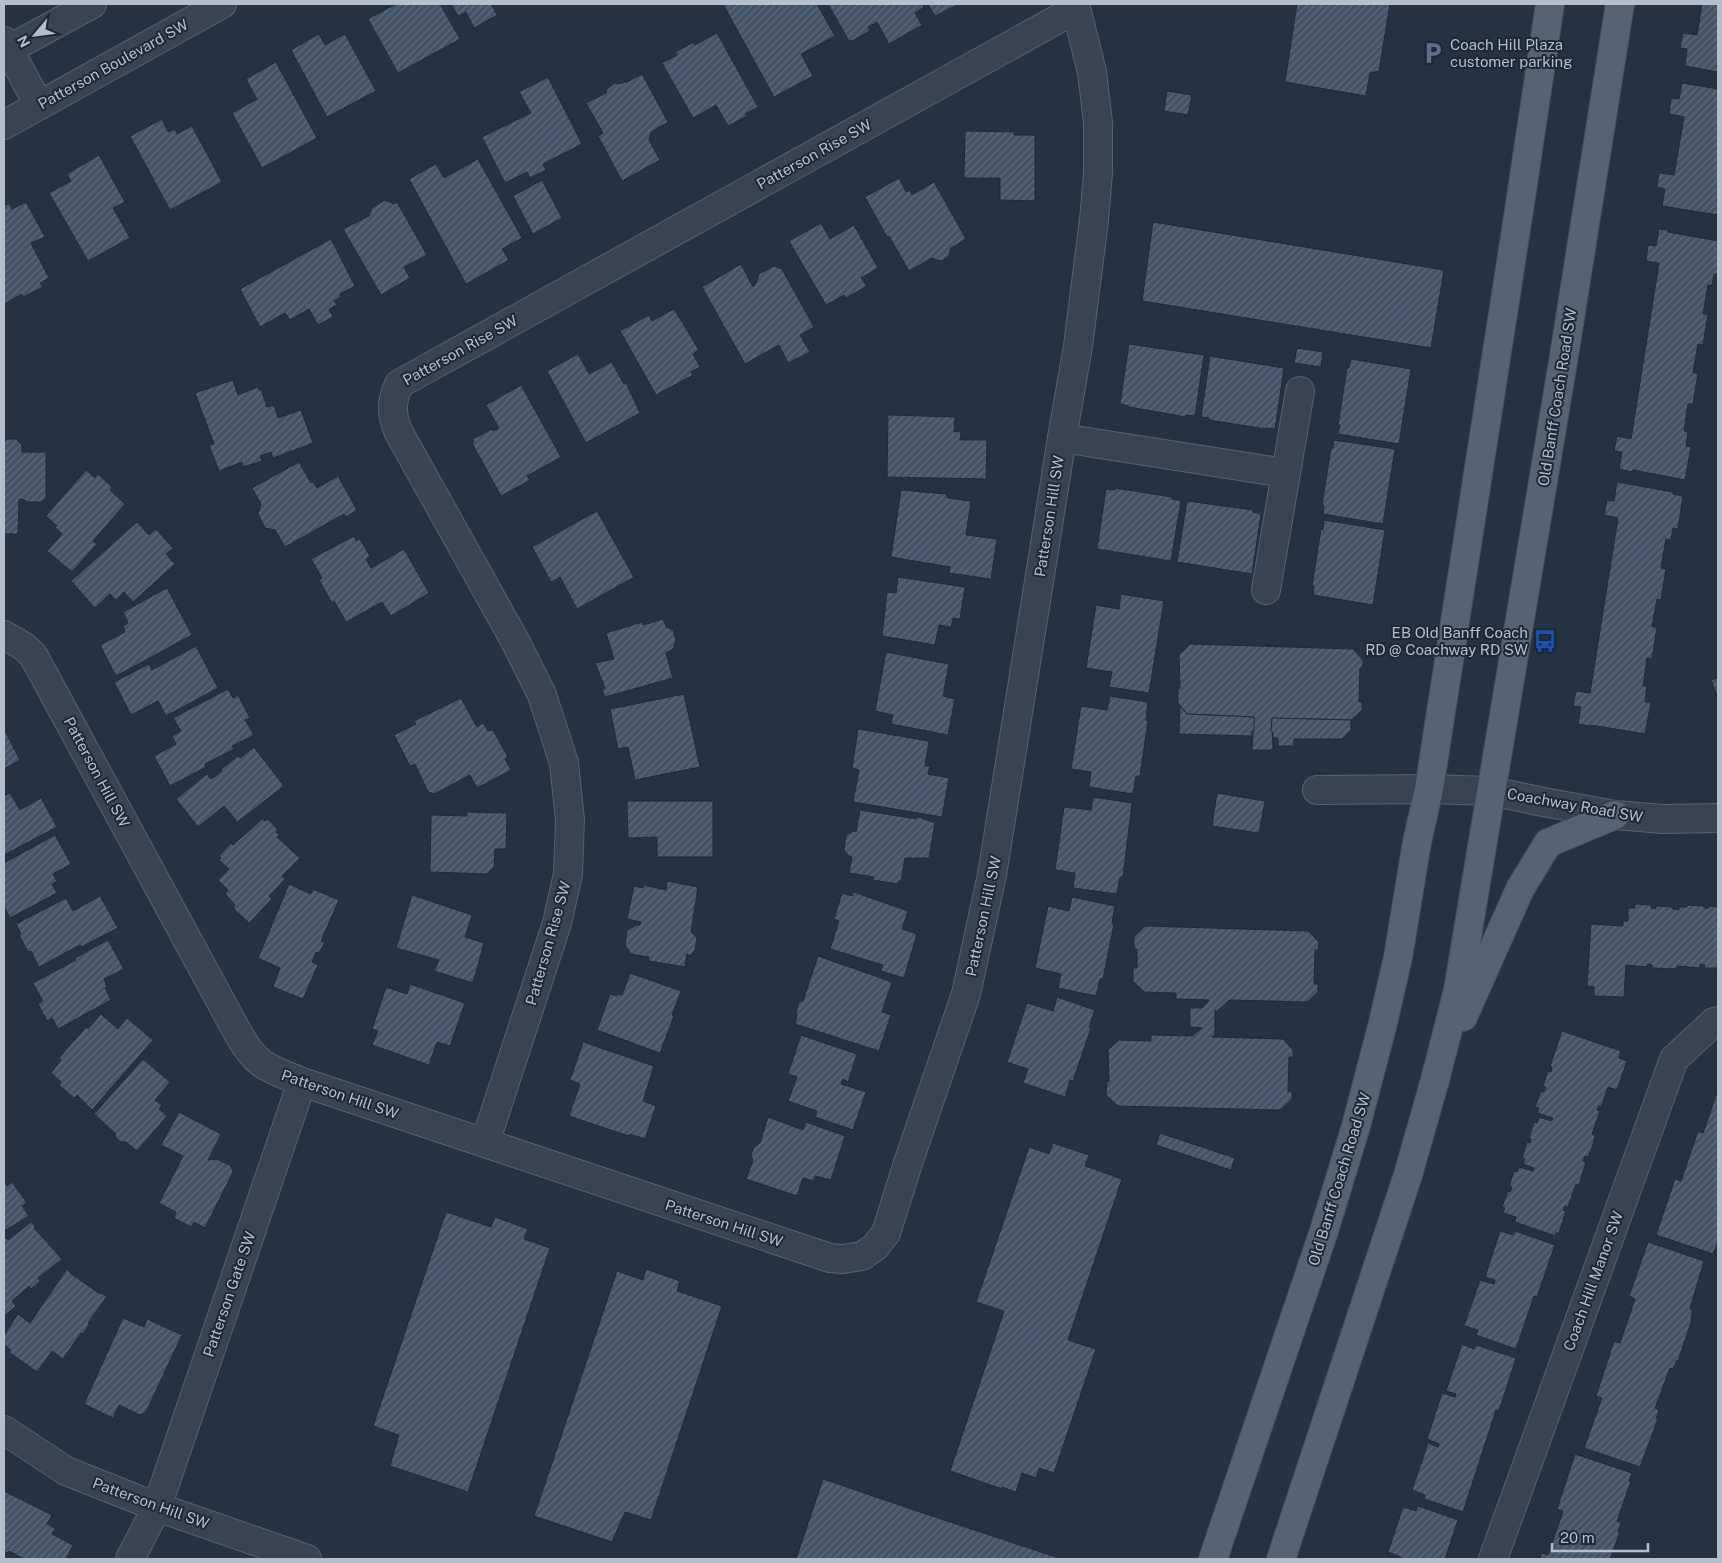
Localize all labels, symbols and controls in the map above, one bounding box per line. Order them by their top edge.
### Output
north arrow [10,10,60,60]
street label: Patterson Boulevard SW [35,16,191,112]
text: N [14,33,33,50]
place label: Coach Hill Plaza customer parking [1450,36,1573,70]
parking icon: Coach Hill Plaza customer parking [1420,40,1446,66]
street label: Patterson Rise SW [754,115,874,193]
street label: Old Banff Coach Road SW [1535,307,1579,487]
street label: Patterson Rise SW [400,311,520,389]
street label: Patterson Hill SW [1031,454,1067,578]
place label: EB Old Banff Coach RD @ Coachway RD SW [1365,624,1528,658]
bus stop icon: EB Old Banff Coach RD @ Coachway RD SW [1532,628,1558,654]
street label: Patterson Hill SW [61,714,133,830]
street label: Coachway Road SW [1506,785,1644,825]
street label: Patterson Hill SW [962,854,1004,978]
street label: Patterson Rise SW [522,879,574,1007]
street label: Patterson Hill SW [279,1066,401,1122]
street label: Old Banff Coach Road SW [1305,1090,1373,1268]
street label: Patterson Hill SW [663,1196,785,1250]
street label: Coach Hill Manor SW [1560,1209,1626,1353]
street label: Patterson Gate SW [200,1229,258,1359]
street label: Patterson Hill SW [90,1474,212,1532]
scale bar [1552,1520,1648,1552]
text: 20 m [1560,1529,1595,1546]

